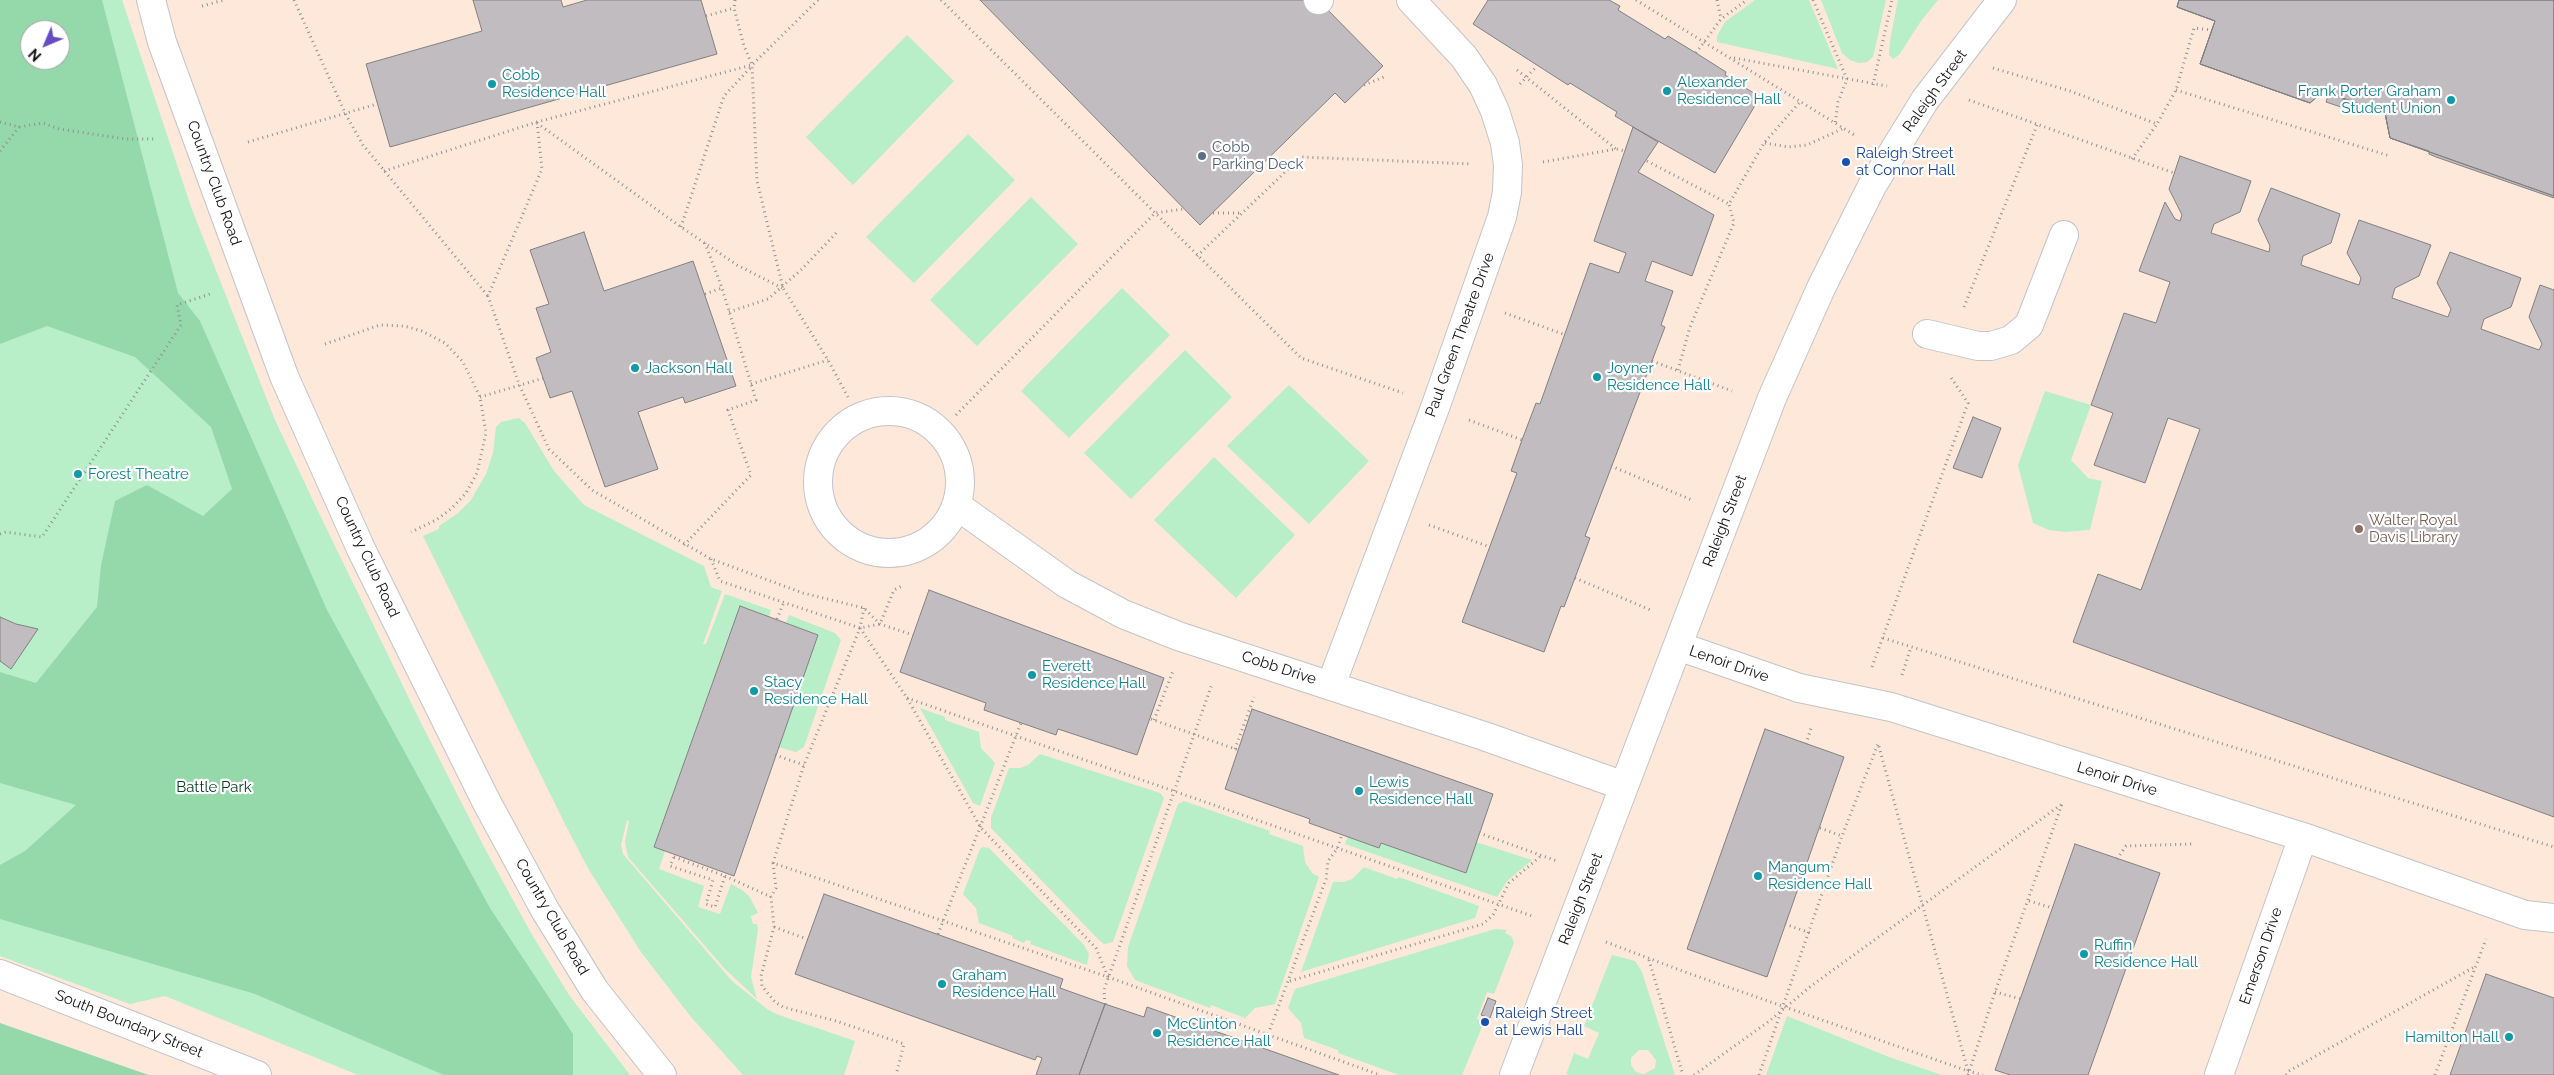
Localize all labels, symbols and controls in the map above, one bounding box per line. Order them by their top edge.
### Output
north arrow [20,20,70,70]
text: N [26,45,45,64]
street label: Raleigh Street [1899,46,1971,136]
place label: Cobb Residence Hall [502,66,606,101]
place label: Alexander Residence Hall [1677,73,1781,108]
marker: Cobb Residence Hall [486,78,498,90]
place label: Frank Porter Graham Student Union [2298,82,2441,117]
marker: Alexander Residence Hall [1661,85,1673,97]
marker: Frank Porter Graham Student Union [2445,94,2457,106]
street label: Country Club Road [183,118,245,248]
place label: Cobb Parking Deck [1212,138,1303,173]
place label: Raleigh Street at Connor Hall [1856,144,1955,179]
marker: Cobb Parking Deck [1196,150,1208,162]
marker: Raleigh Street at Connor Hall [1840,156,1852,168]
street label: Paul Green Theatre Drive [1422,250,1498,420]
place label: Jackson Hall [645,359,733,377]
place label: Joyner Residence Hall [1607,359,1711,394]
marker: Jackson Hall [629,362,641,374]
marker: Joyner Residence Hall [1591,371,1603,383]
place label: Forest Theatre [88,465,189,483]
marker: Forest Theatre [72,468,84,480]
street label: Raleigh Street [1699,472,1751,570]
street label: Country Club Road [331,494,403,620]
place label: Walter Royal Davis Library [2369,511,2458,546]
marker: Walter Royal Davis Library [2353,523,2365,535]
street label: Lenoir Drive [1687,642,1771,686]
street label: Cobb Drive [1239,647,1319,689]
place label: Everett Residence Hall [1042,657,1146,692]
marker: Everett Residence Hall [1026,669,1038,681]
place label: Stacy Residence Hall [764,673,868,708]
marker: Stacy Residence Hall [748,685,760,697]
street label: Lenoir Drive [2075,758,2159,800]
place label: Lewis Residence Hall [1369,773,1473,808]
park label: Battle Park [176,778,252,796]
marker: Lewis Residence Hall [1353,785,1365,797]
street label: Raleigh Street [1555,850,1607,948]
street label: Country Club Road [511,856,593,978]
place label: Mangum Residence Hall [1768,858,1872,893]
marker: Mangum Residence Hall [1752,870,1764,882]
street label: Emerson Drive [2236,905,2286,1007]
place label: Ruffin Residence Hall [2094,936,2198,971]
marker: Ruffin Residence Hall [2078,948,2090,960]
place label: Graham Residence Hall [952,966,1056,1001]
marker: Graham Residence Hall [936,978,948,990]
street label: South Boundary Street [53,986,205,1062]
place label: Raleigh Street at Lewis Hall [1495,1004,1592,1039]
place label: McClinton Residence Hall [1167,1015,1271,1050]
marker: Raleigh Street at Lewis Hall [1479,1016,1491,1028]
marker: McClinton Residence Hall [1151,1027,1163,1039]
place label: Hamilton Hall [2405,1028,2499,1046]
marker: Hamilton Hall [2503,1031,2515,1043]

